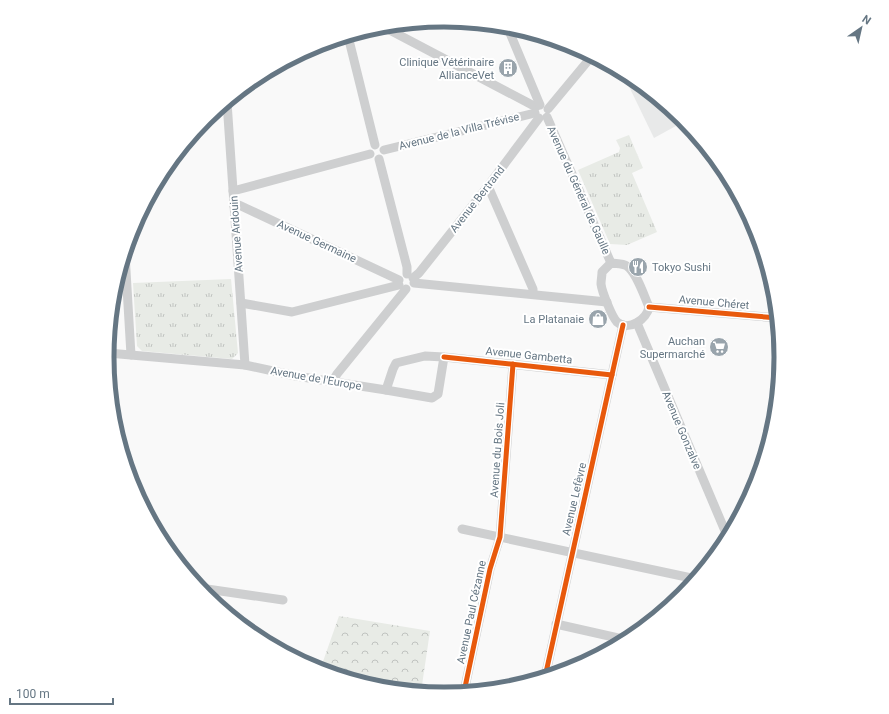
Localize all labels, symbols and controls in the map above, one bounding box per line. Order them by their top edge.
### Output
north arrow [841,8,881,48]
text: N [859,13,873,28]
place label: Clinique Vétérinaire AllianceVet [399,56,494,82]
building icon: Clinique Vétérinaire AllianceVet [497,57,519,79]
street label: Avenue de la Villa Trévise [398,110,521,153]
street label: Avenue du Général de Gaulle [544,124,613,257]
street label: Avenue Bertrand [447,163,507,235]
street label: Avenue Ardouin [227,195,246,273]
street label: Avenue Germaine [275,217,359,266]
restaurant icon: Tokyo Sushi [627,256,649,278]
place label: Tokyo Sushi [652,261,711,274]
street label: Avenue Chéret [678,293,750,312]
shop icon: La Platanaie [587,308,609,330]
place label: La Platanaie [524,313,584,326]
place label: Auchan Supermarché [640,335,705,361]
supermarket icon: Auchan Supermarché [708,336,730,358]
street label: Avenue Gambetta [485,344,573,367]
street label: Avenue de l'Europe [269,364,363,393]
street label: Avenue Gonzalve [659,389,704,471]
street label: Avenue du Bois Joli [488,402,507,498]
street label: Avenue Lefèvre [560,461,589,537]
street label: Avenue Paul Cézanne [454,559,489,665]
scale bar [10,680,113,706]
text: 100 m [16,687,50,701]

